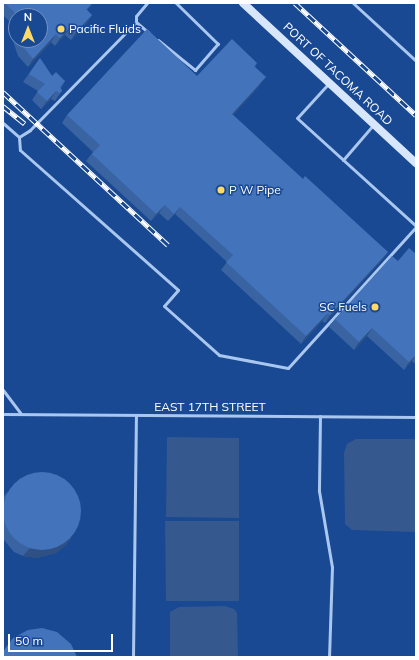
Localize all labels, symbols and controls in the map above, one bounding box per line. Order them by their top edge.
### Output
north arrow [8,8,48,48]
text: N [24,10,32,24]
street label: PORT OF TACOMA ROAD [280,20,396,128]
place label: Pacific Fluids [69,22,141,36]
marker: Pacific Fluids [56,24,66,34]
place label: P W Pipe [229,183,281,197]
marker: P W Pipe [216,185,226,195]
place label: SC Fuels [319,300,367,314]
marker: SC Fuels [370,302,380,312]
street label: EAST 17TH STREET [154,400,266,414]
scale bar [10,626,115,652]
text: 50 m [15,633,43,648]

